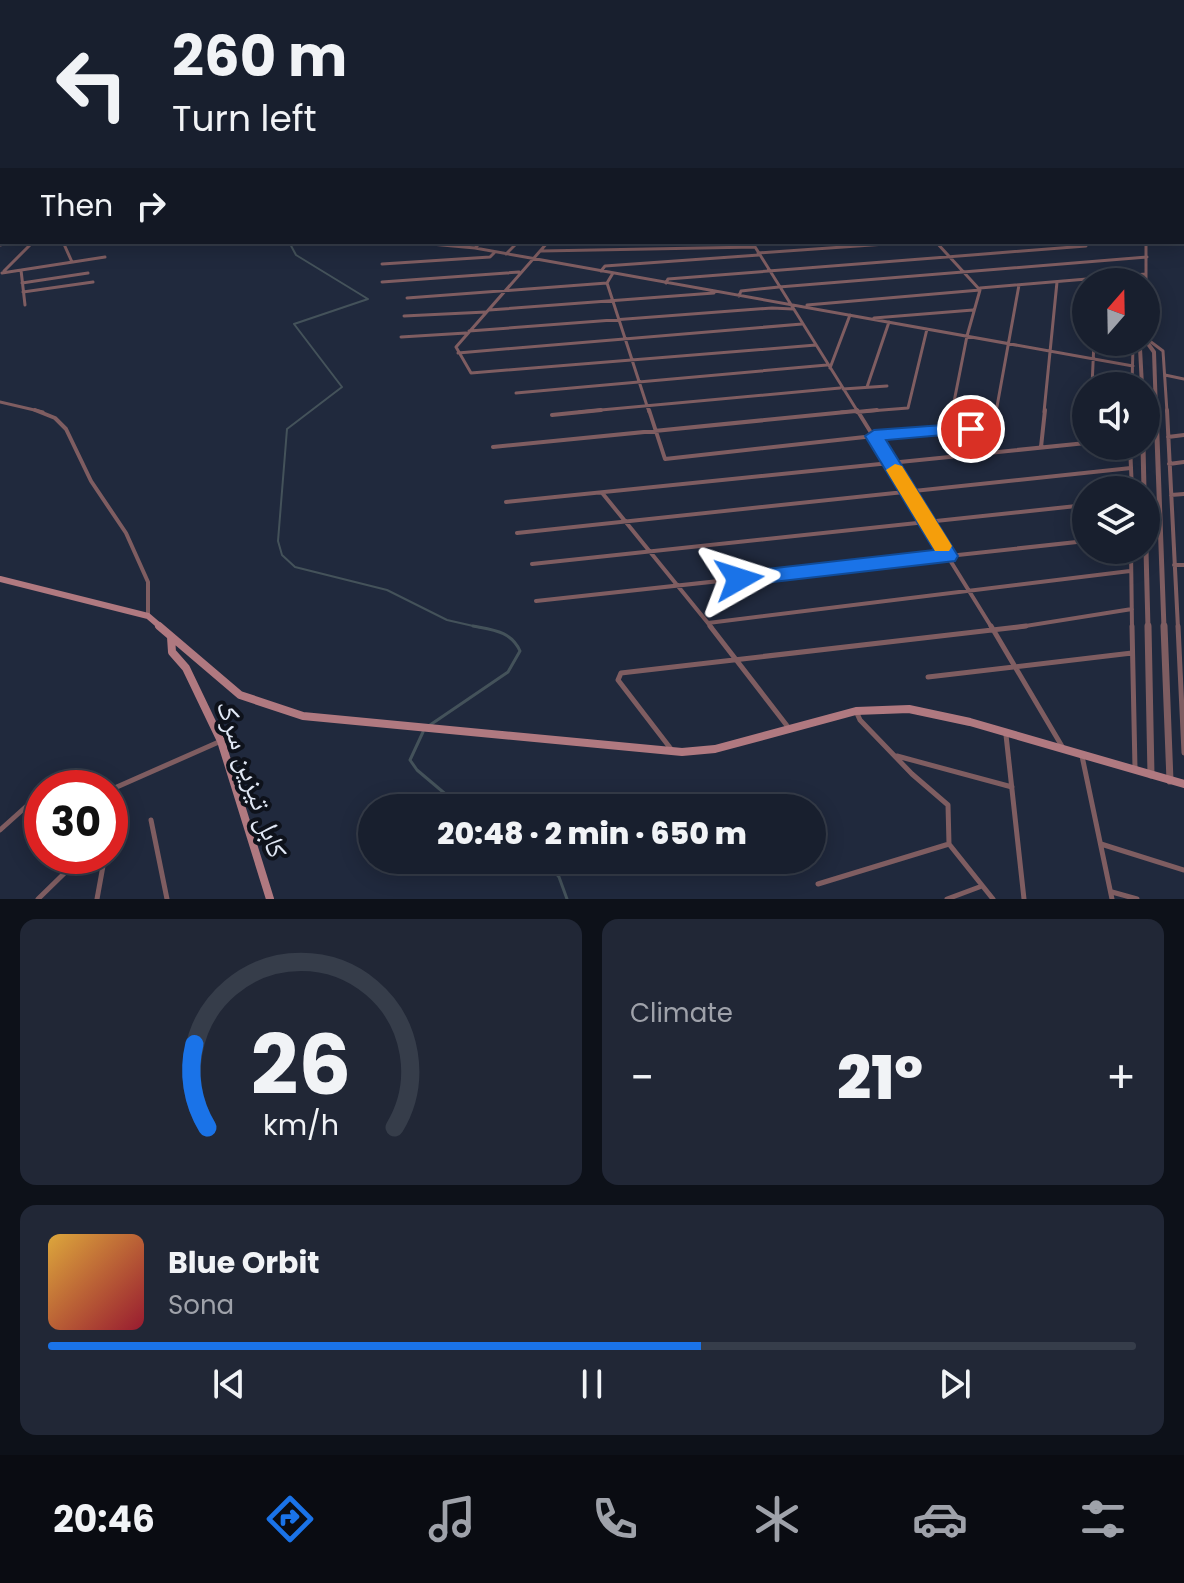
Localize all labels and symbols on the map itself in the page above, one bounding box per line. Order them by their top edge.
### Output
north arrow [1072,268,1160,356]
pin [937,395,1005,463]
position arrow [697,537,781,621]
street label: کابل تیزین سرک [207,695,297,864]
speed limit sign: 30 [24,770,128,874]

